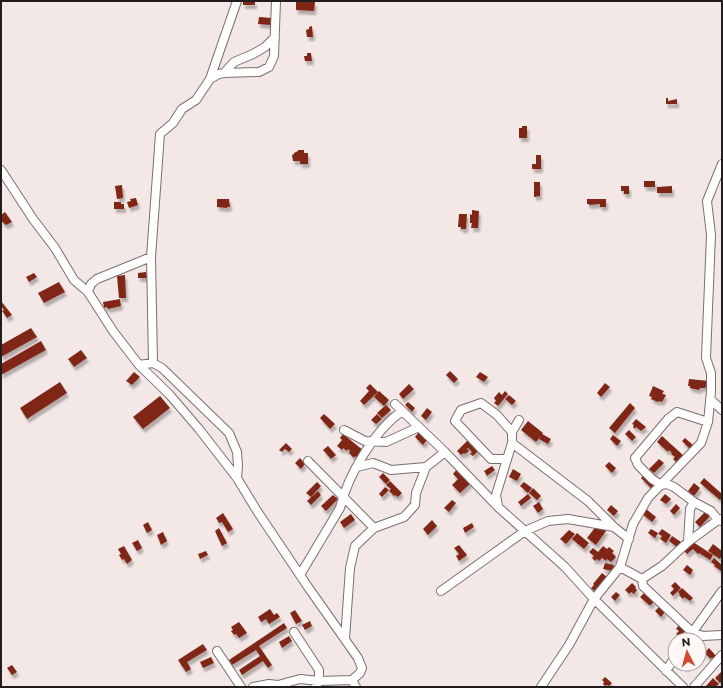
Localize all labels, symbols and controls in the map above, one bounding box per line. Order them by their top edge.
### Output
north arrow [667,632,707,672]
text: N [681,635,691,649]

